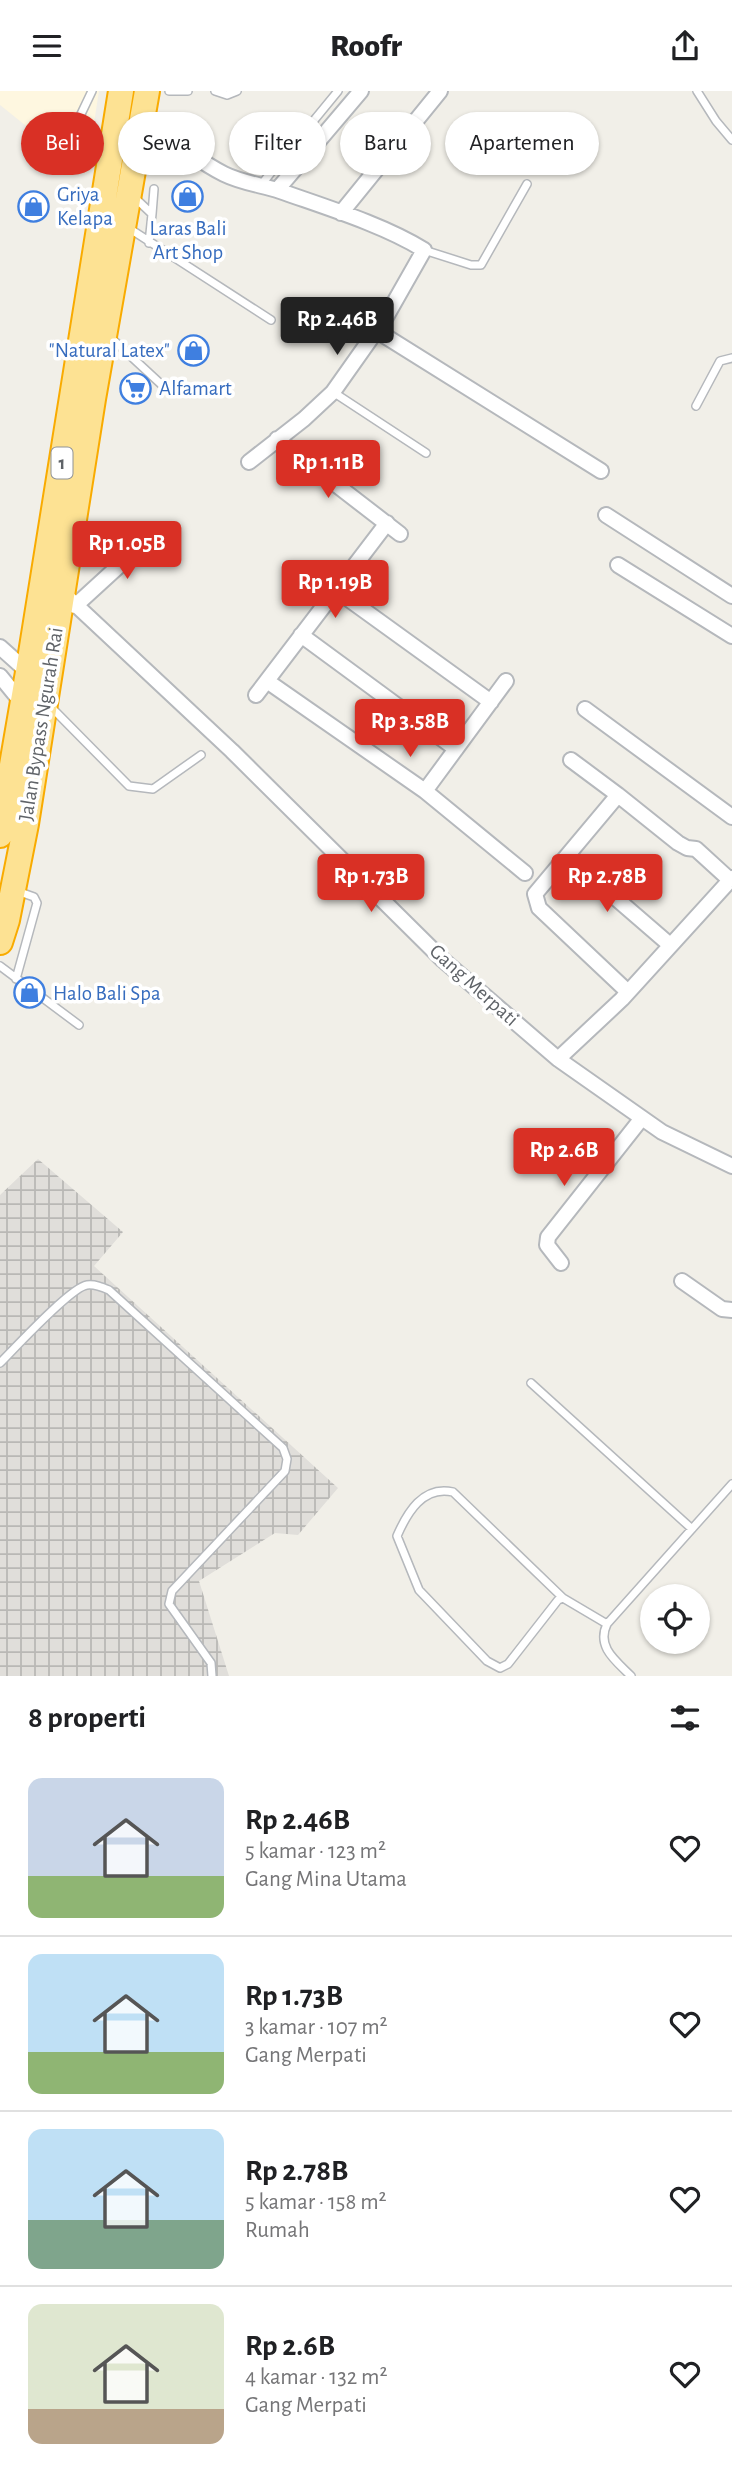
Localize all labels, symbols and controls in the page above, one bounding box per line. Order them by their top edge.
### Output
icon: menu [28,27,66,65]
icon: share [666,27,704,65]
text: Roofr [330,30,402,62]
chip: Beli [21,112,104,175]
chip: Sewa [118,112,215,175]
chip: Filter [229,112,326,175]
chip: Baru [340,112,431,175]
chip: Apartemen [445,112,599,175]
shop icon: Laras Bali Art Shop [171,179,205,213]
place label: Griya Kelapa [57,184,113,229]
shop icon: Griya Kelapa [17,189,51,223]
place label: Laras Bali Art Shop [150,218,227,263]
pin: Rp 2.46B [265,297,409,357]
text: Rp 2.46B [297,308,377,331]
shop icon: "Natural Latex" [176,333,210,367]
place label: "Natural Latex" [49,340,170,361]
supermarket icon: Alfamart [119,371,153,405]
place label: Alfamart [159,378,232,399]
pin: Rp 1.11B [256,441,400,500]
road number: 1 [52,447,72,479]
text: Rp 1.11B [292,451,364,474]
pin: Rp 1.05B [55,521,199,581]
text: Rp 1.05B [88,532,166,555]
pin: Rp 1.19B [263,561,407,620]
text: Rp 1.19B [298,571,372,594]
street label: Jalan Bypass Ngurah Rai [15,626,67,822]
pin: Rp 3.58B [338,699,482,759]
text: Rp 3.58B [371,710,449,733]
pin: Rp 1.73B [299,855,443,914]
pin: Rp 2.78B [535,855,679,914]
text: Rp 1.73B [333,865,409,888]
text: Rp 2.78B [567,865,647,888]
street label: Gang Merpati [426,940,522,1030]
shop icon: Halo Bali Spa [13,976,47,1010]
place label: Halo Bali Spa [53,983,161,1004]
pin: Rp 2.6B [499,1129,629,1188]
text: Rp 2.6B [529,1139,599,1162]
map controls [640,1584,710,1654]
button: locate [640,1584,710,1654]
icon: filters [666,1699,704,1737]
text: 8 properti [28,1703,146,1733]
text: Rp 2.46B [245,1805,350,1835]
icon: home [84,1806,168,1890]
icon: heart [666,1829,704,1867]
text: 5 kamar · 123 m² [245,1840,386,1863]
text: Gang Mina Utama [245,1868,407,1891]
text: Rp 1.73B [245,1981,343,2011]
icon: home [84,1982,168,2066]
icon: heart [666,2005,704,2043]
text: 3 kamar · 107 m² [245,2016,388,2039]
text: Gang Merpati [245,2044,367,2067]
text: Rp 2.78B [245,2156,348,2186]
icon: home [84,2157,168,2241]
icon: heart [666,2180,704,2218]
text: 5 kamar · 158 m² [245,2191,387,2214]
text: Rumah [245,2219,310,2242]
text: Rp 2.6B [245,2331,335,2361]
icon: home [84,2332,168,2416]
icon: heart [666,2355,704,2393]
text: 4 kamar · 132 m² [245,2366,387,2389]
text: Gang Merpati [245,2394,367,2417]

